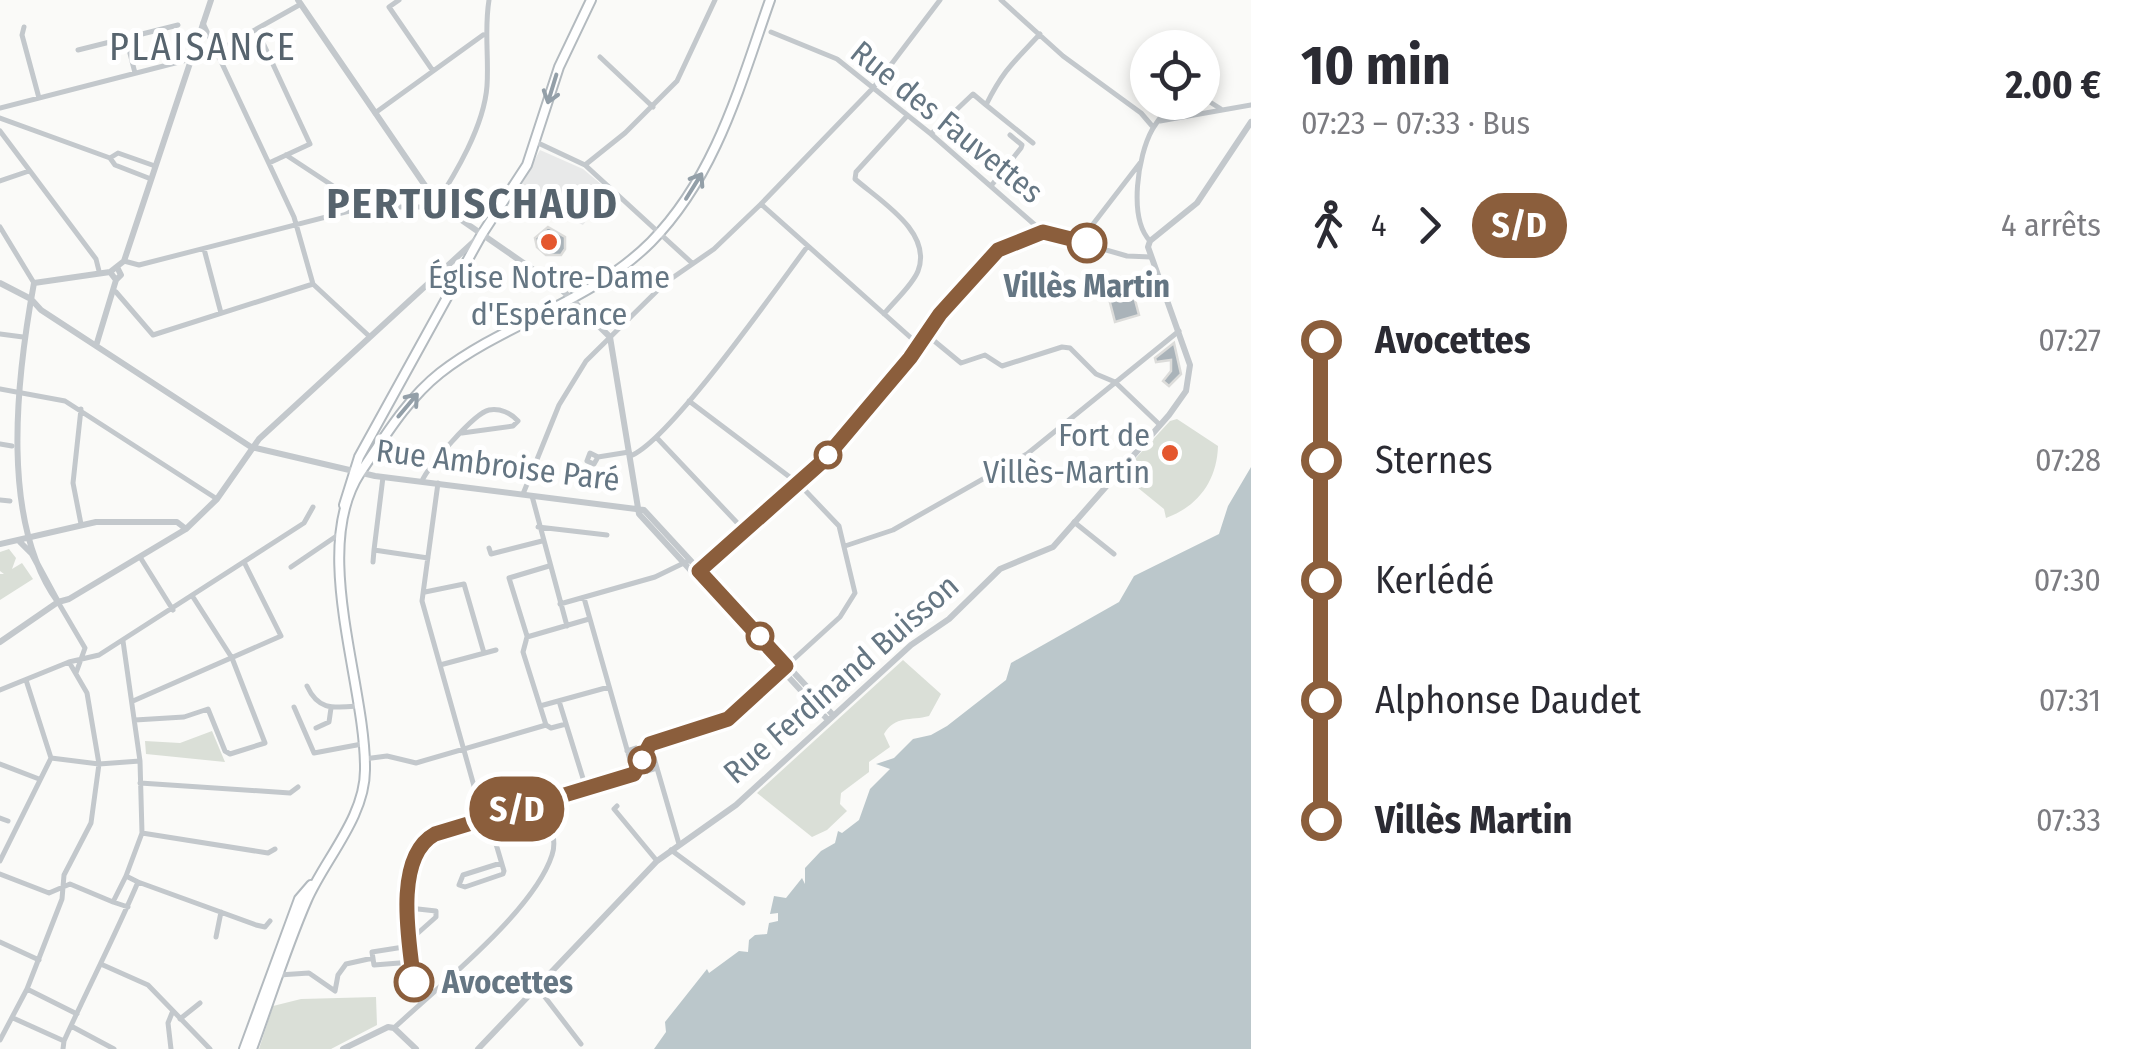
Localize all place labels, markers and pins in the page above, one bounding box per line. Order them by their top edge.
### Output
marker: Villès Martin [1068,224,1106,262]
marker: Église Notre-Dame d'Espérance [538,231,560,253]
place label: Église Notre-Dame d'Espérance [428,258,670,333]
place label: Villès Martin [1003,267,1170,305]
place label: Fort de Villès-Martin [983,416,1150,491]
unlabelled marker [815,442,841,468]
marker: Fort de Villès-Martin [1159,442,1181,464]
unlabelled marker [747,623,773,649]
unlabelled marker [629,747,655,773]
marker: Avocettes [395,963,433,1001]
place label: Avocettes [441,963,573,1001]

